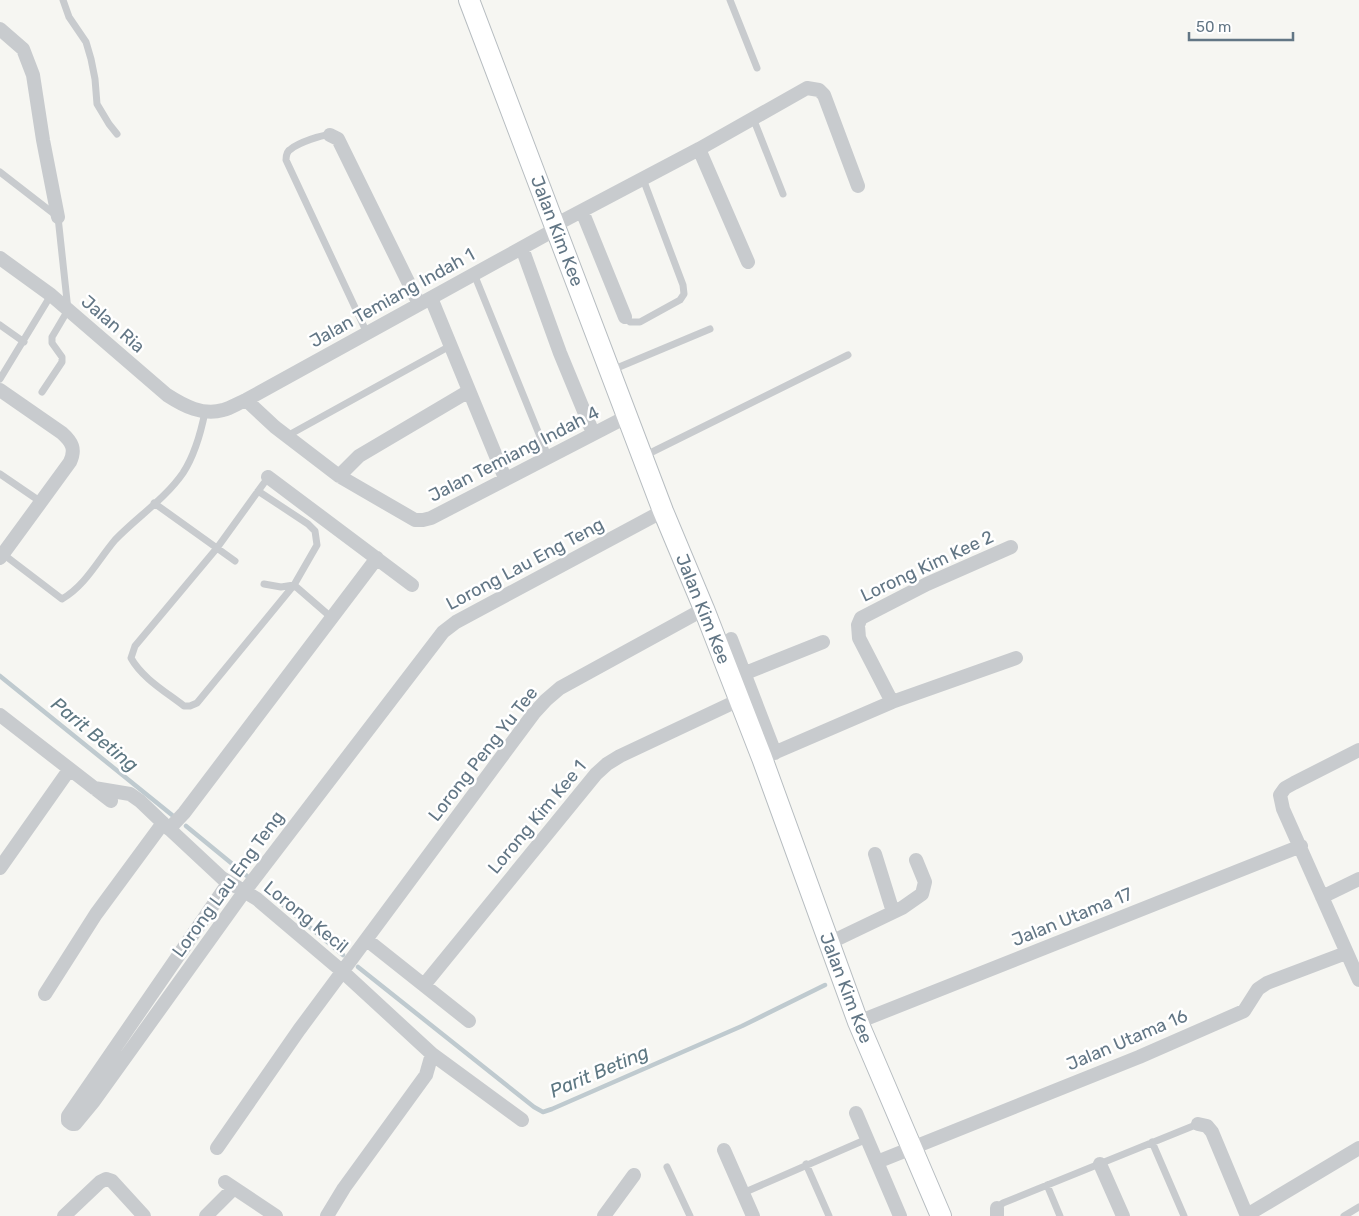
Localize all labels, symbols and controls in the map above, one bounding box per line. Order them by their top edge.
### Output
scale bar [1189,10,1293,42]
text: 50 m [1196,18,1231,36]
street label: Jalan Kim Kee [526,172,588,290]
street label: Jalan Temiang Indah 1 [306,244,478,352]
street label: Jalan Ria [77,290,149,358]
street label: Jalan Temiang Indah 4 [425,401,603,507]
street label: Lorong Lau Eng Teng [442,513,608,615]
street label: Lorong Kim Kee 2 [857,526,997,606]
street label: Jalan Kim Kee [671,551,735,667]
street label: Lorong Peng Yu Tee [424,682,542,826]
water label: Parit Beting [47,692,143,776]
street label: Lorong Kim Kee 1 [483,756,591,878]
street label: Lorong Lau Eng Teng [167,806,289,962]
street label: Lorong Kecil [259,876,353,958]
street label: Jalan Utama 17 [1009,883,1135,951]
street label: Jalan Kim Kee [815,929,877,1047]
street label: Jalan Utama 16 [1063,1005,1191,1075]
water label: Parit Beting [546,1040,652,1103]

